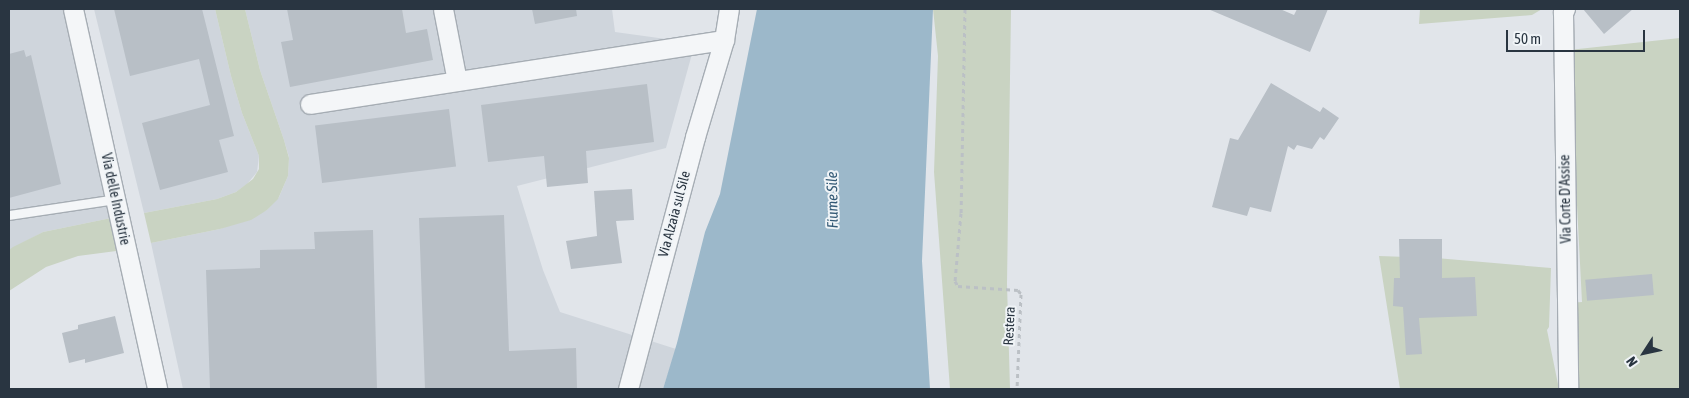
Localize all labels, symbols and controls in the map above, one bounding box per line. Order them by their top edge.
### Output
scale bar [1509,20,1648,52]
text: 50 m [1514,30,1541,47]
street label: Via delle Industrie [98,152,134,246]
street label: Via Corte D'Assise [1556,154,1574,244]
street label: Via Alzaia sul Sile [654,169,694,259]
water label: Fiume Sile [823,171,841,229]
street label: Restera [1000,306,1018,346]
north arrow [1619,328,1669,378]
text: N [1623,354,1641,370]

